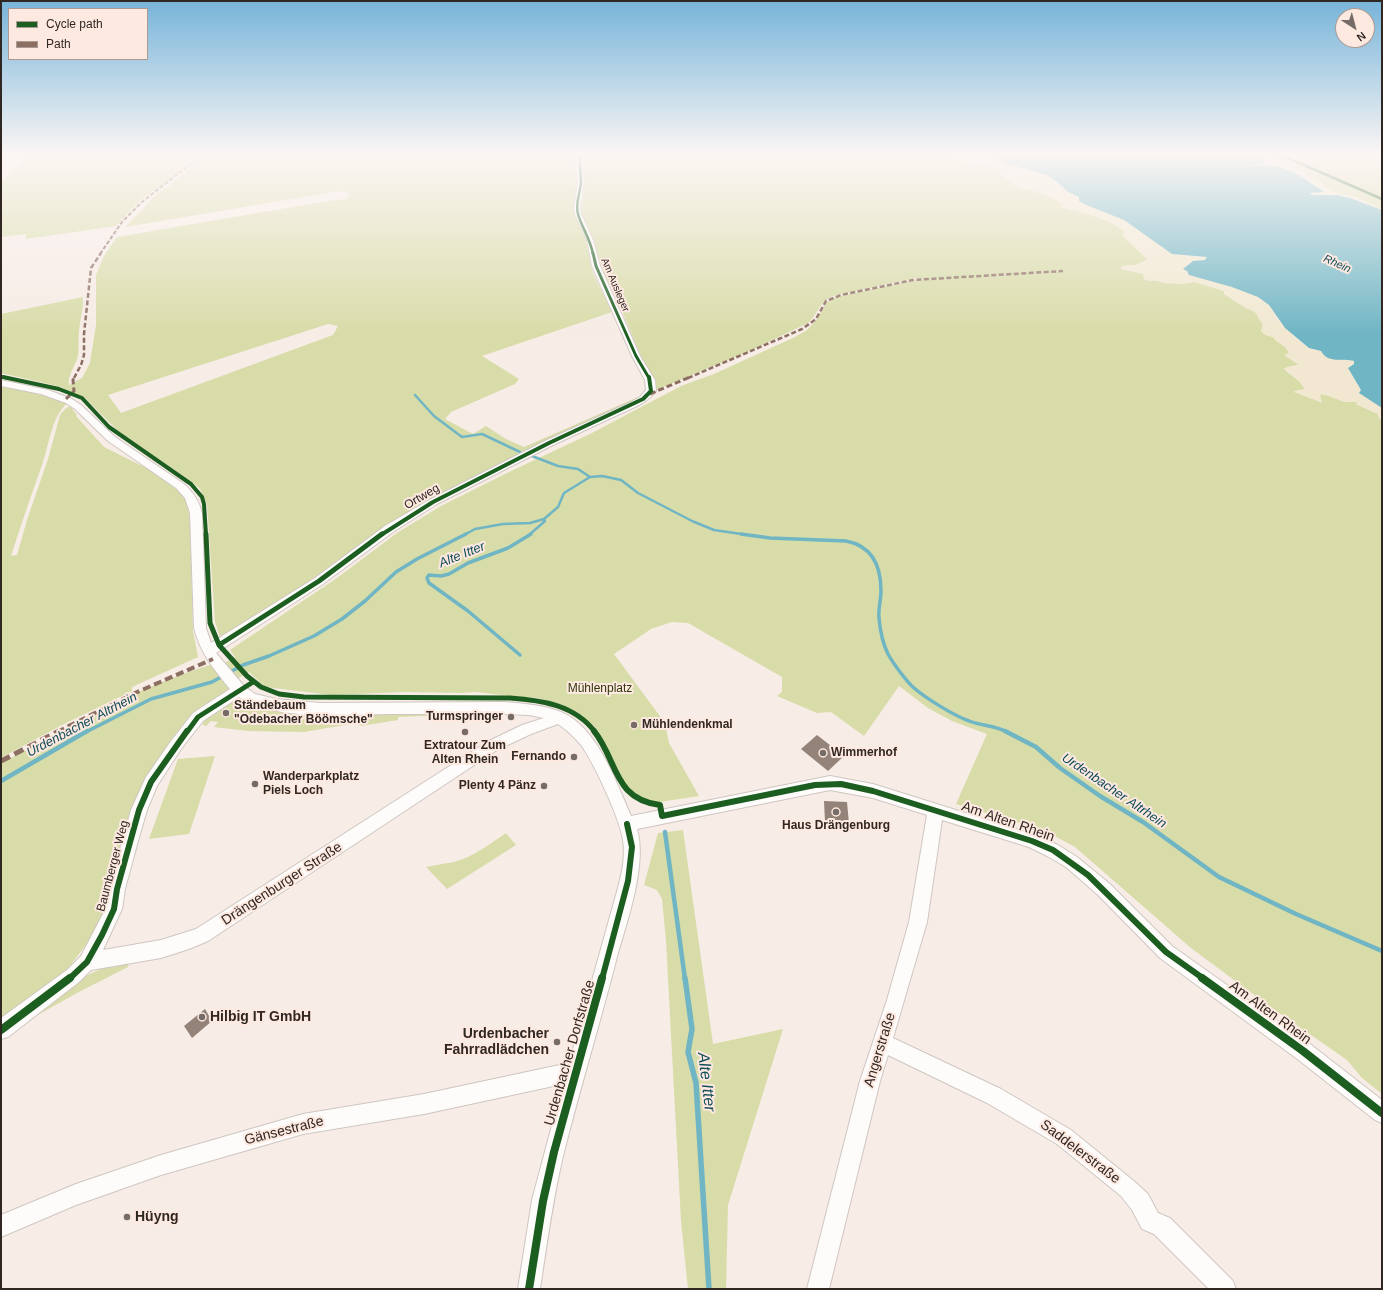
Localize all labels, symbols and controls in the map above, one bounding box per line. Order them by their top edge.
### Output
legend [8,8,148,60]
north arrow [1335,8,1375,48]
text: Cycle path [46,17,103,31]
text: N [1355,30,1368,44]
text: Path [46,37,71,51]
water label: Rhein [1321,252,1353,276]
street label: Am Ausleger [598,256,632,314]
street label: Ortweg [402,481,442,513]
water label: Alte Itter [437,539,487,571]
park label: Mühlenplatz [568,682,632,696]
water label: Urdenbacher Altrhein [24,689,140,761]
place label: Ständebaum "Odebacher Böömsche" [234,699,373,727]
marker: Ständebaum "Odebacher Böömsche" [221,708,231,718]
place label: Turmspringer [426,710,503,724]
marker: Turmspringer [506,712,516,722]
place label: Mühlendenkmal [642,718,733,732]
marker: Mühlendenkmal [629,720,639,730]
marker: Extratour Zum Alten Rhein [460,727,470,737]
place label: Extratour Zum Alten Rhein [424,739,506,767]
place label: Wimmerhof [831,746,897,760]
marker: Wimmerhof [818,748,828,758]
place label: Fernando [511,750,566,764]
water label: Urdenbacher Altrhein [1059,750,1169,832]
marker: Fernando [569,752,579,762]
place label: Wanderparkplatz Piels Loch [263,770,359,798]
marker: Wanderparkplatz Piels Loch [250,779,260,789]
place label: Plenty 4 Pänz [459,779,536,793]
marker: Plenty 4 Pänz [539,781,549,791]
street label: Am Alten Rhein [959,798,1057,846]
marker: Haus Drängenburg [831,807,841,817]
street label: Baumberger Weg [94,819,132,913]
place label: Haus Drängenburg [782,819,890,833]
street label: Drängenburger Straße [219,839,345,929]
street label: Urdenbacher Dorfstraße [541,978,599,1128]
street label: Am Alten Rhein [1226,978,1314,1048]
place label: Hilbig IT GmbH [210,1009,311,1025]
street label: Angerstraße [861,1011,899,1089]
marker: Hilbig IT GmbH [197,1012,207,1022]
place label: Urdenbacher Fahrradlädchen [444,1026,549,1058]
marker: Urdenbacher Fahrradlädchen [552,1037,562,1047]
water label: Alte Itter [693,1051,719,1113]
street label: Gänsestraße [243,1113,325,1149]
street label: Saddelerstraße [1037,1116,1123,1188]
place label: Hüyng [135,1209,179,1225]
marker: Hüyng [122,1212,132,1222]

